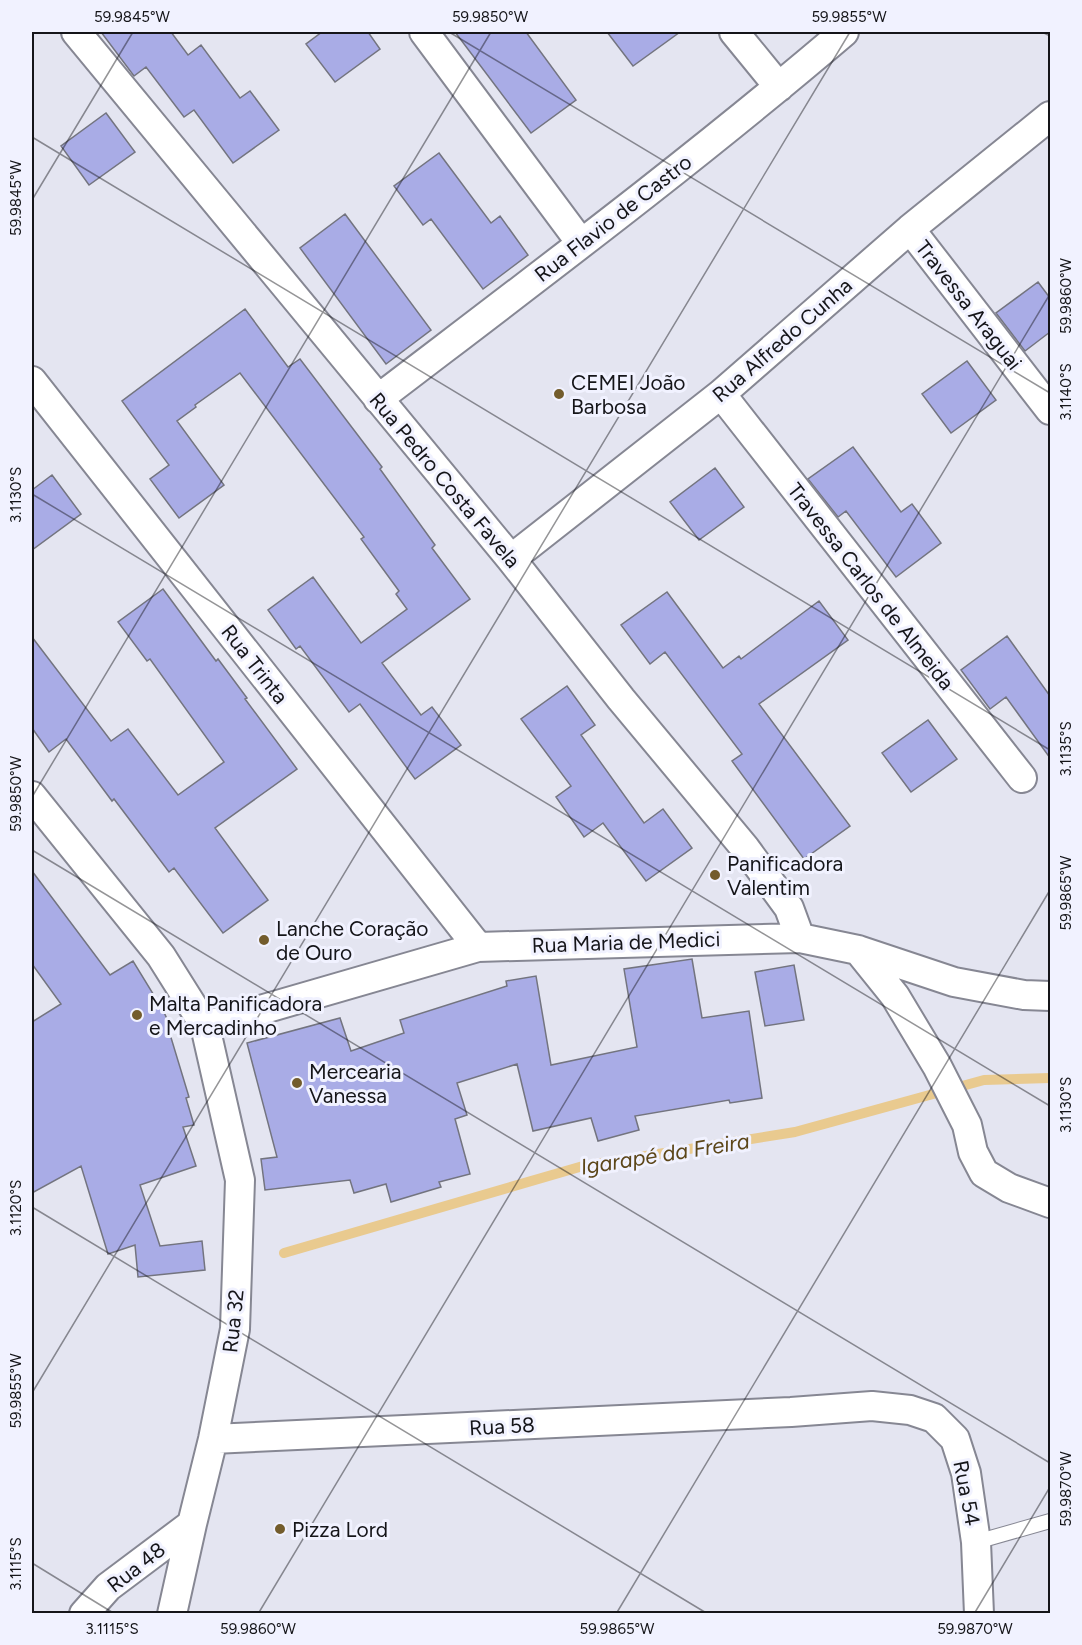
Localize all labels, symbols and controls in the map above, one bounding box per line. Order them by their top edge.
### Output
text: 59.9845°W [94,8,171,26]
text: 59.9850°W [452,8,529,26]
text: 59.9855°W [811,8,887,26]
street label: Rua Flavio de Castro [530,149,696,287]
text: 59.9845°W [7,159,25,236]
street label: Travessa Araguai [911,235,1027,375]
text: 59.9860°W [1057,257,1075,334]
street label: Rua Alfredo Cunha [707,273,857,407]
text: 3.1140°S [1057,363,1075,421]
place label: CEMEI João Barbosa [571,370,686,419]
street label: Rua Pedro Costa Favela [364,387,526,573]
marker: CEMEI João Barbosa [552,387,566,401]
text: 3.1130°S [7,467,25,523]
street label: Travessa Carlos de Almeida [782,478,960,694]
street label: Rua Trinta [216,619,294,709]
text: 3.1135°S [1057,721,1075,777]
text: 59.9850°W [7,755,25,832]
place label: Panificadora Valentim [727,851,843,900]
text: 59.9865°W [1057,855,1075,931]
marker: Panificadora Valentim [708,868,722,882]
place label: Lanche Coração de Ouro [276,916,428,965]
street label: Rua Maria de Medici [531,926,721,958]
marker: Lanche Coração de Ouro [257,933,271,947]
place label: Malta Panificadora e Mercadinho [149,991,322,1040]
marker: Malta Panificadora e Mercadinho [130,1008,144,1022]
place label: Mercearia Vanessa [309,1059,402,1108]
marker: Mercearia Vanessa [290,1076,304,1090]
text: 3.1130°S [1057,1077,1075,1133]
water label: Igarapé da Freira [579,1127,751,1181]
text: 3.1120°S [7,1180,25,1236]
street label: Rua 32 [217,1288,249,1354]
text: 59.9855°W [7,1353,25,1429]
street label: Rua 58 [469,1412,535,1440]
text: 59.9870°W [1057,1451,1075,1527]
street label: Rua 54 [948,1458,986,1528]
place label: Pizza Lord [292,1517,388,1542]
marker: Pizza Lord [273,1522,287,1536]
text: 3.1115°S [7,1537,25,1591]
street label: Rua 48 [102,1537,170,1597]
text: 3.1115°S [85,1620,139,1638]
text: 59.9860°W [220,1620,297,1638]
text: 59.9865°W [580,1620,655,1638]
text: 59.9870°W [937,1620,1013,1638]

